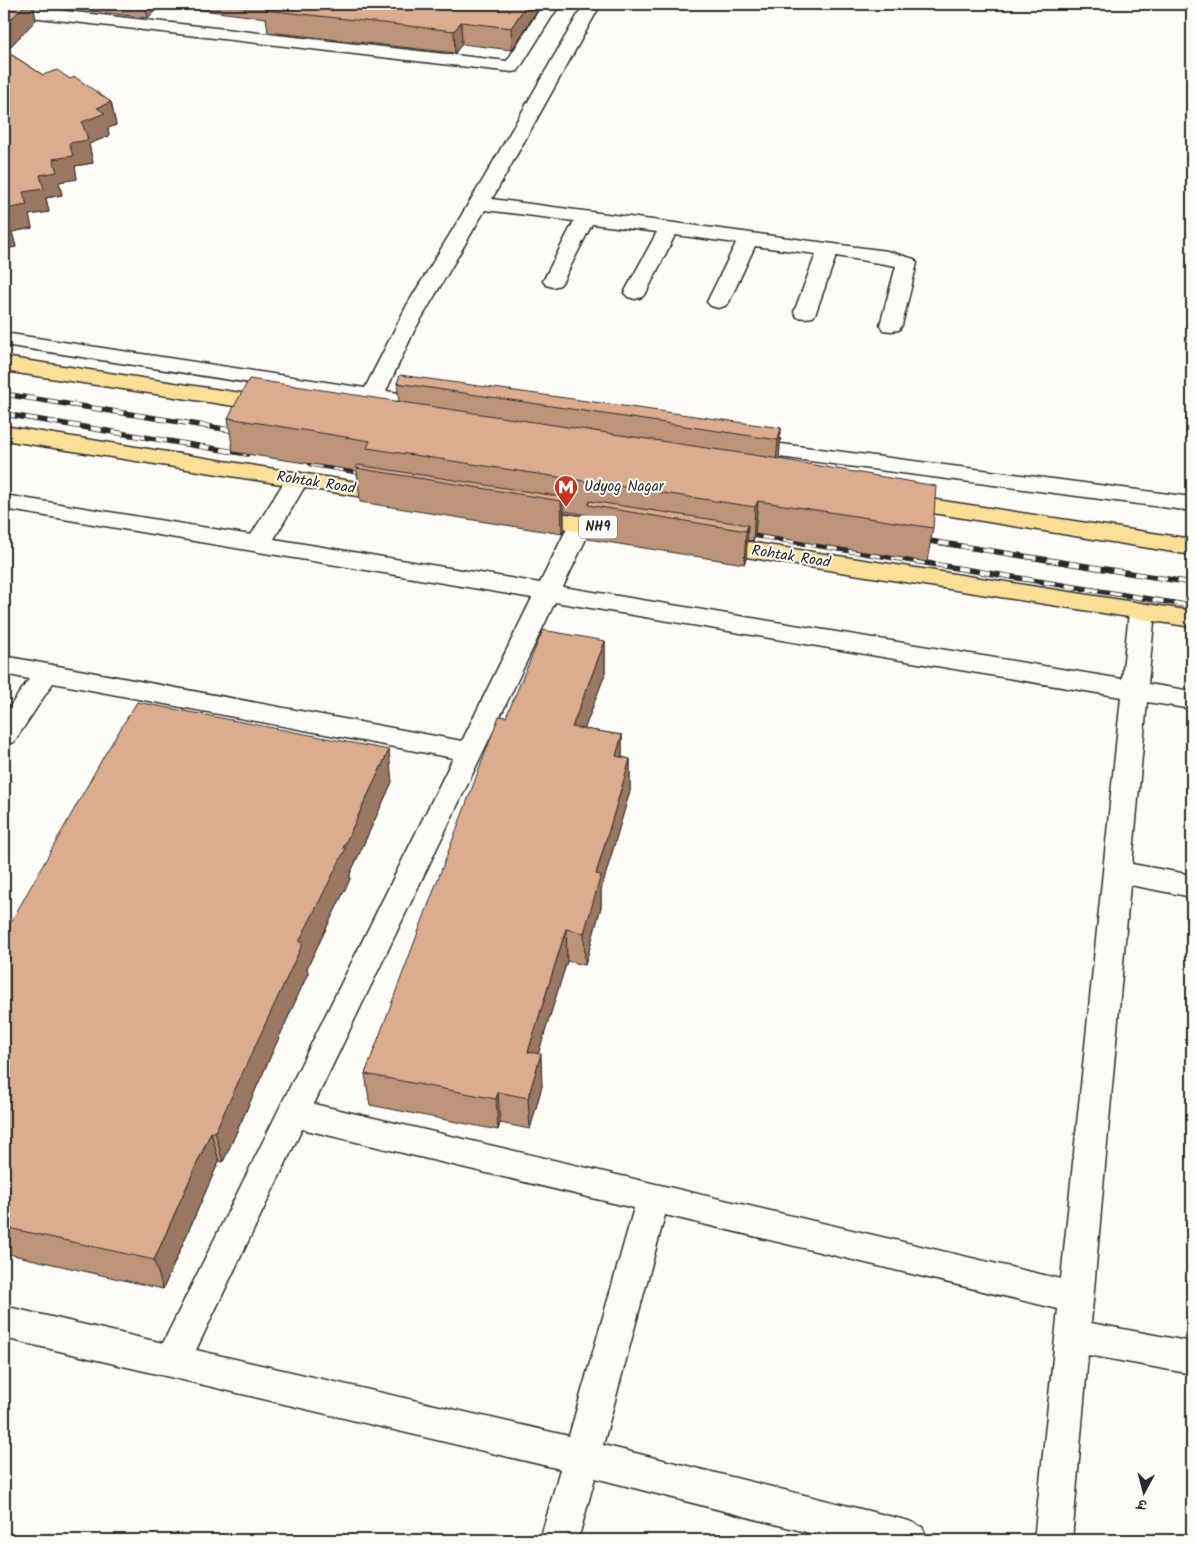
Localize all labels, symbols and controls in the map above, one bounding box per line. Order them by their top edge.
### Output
street label: Rohtak Road [275,465,358,501]
metro station icon: Udyog Nagar [553,474,579,508]
place label: Udyog Nagar [584,475,665,499]
road number: NH9 [579,516,617,538]
street label: Rohtak Road [750,539,833,575]
north arrow [1118,1466,1168,1516]
text: उ [1134,1492,1148,1515]

